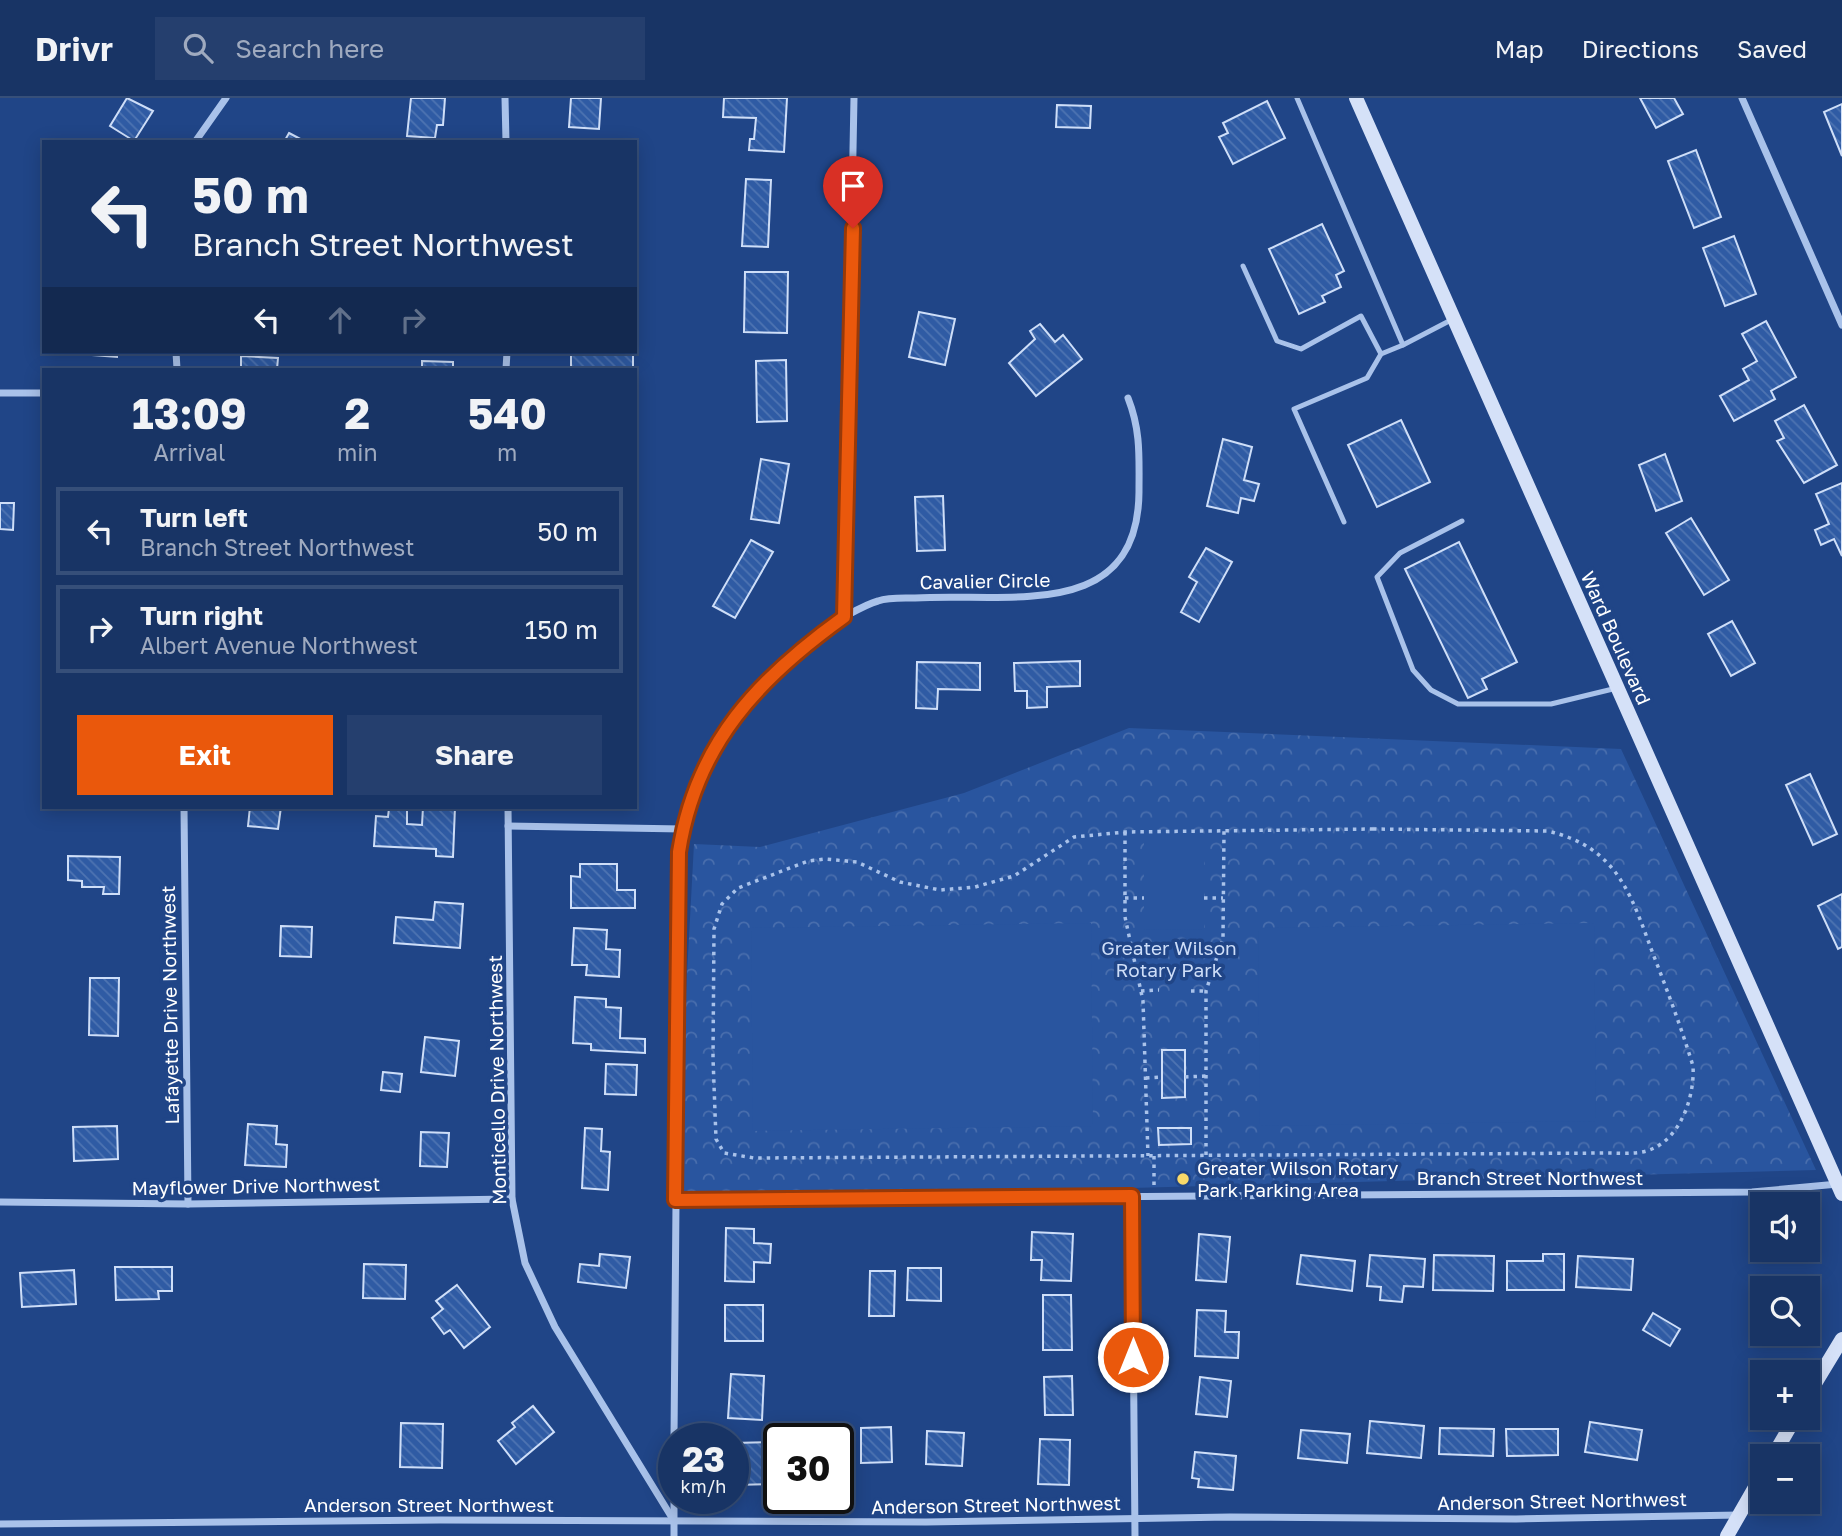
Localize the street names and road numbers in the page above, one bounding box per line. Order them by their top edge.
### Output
street label: Ward Boulevard [1577,567,1656,708]
street label: Cavalier Circle [919,568,1051,593]
street label: Lafayette Drive Northwest [156,885,183,1125]
street label: Monticello Drive Northwest [483,955,510,1205]
street label: Branch Street Northwest [1417,1166,1643,1189]
street label: Mayflower Drive Northwest [132,1172,380,1199]
street label: Anderson Street Northwest [1437,1487,1687,1514]
street label: Anderson Street Northwest [871,1491,1121,1518]
street label: Anderson Street Northwest [304,1493,554,1516]

